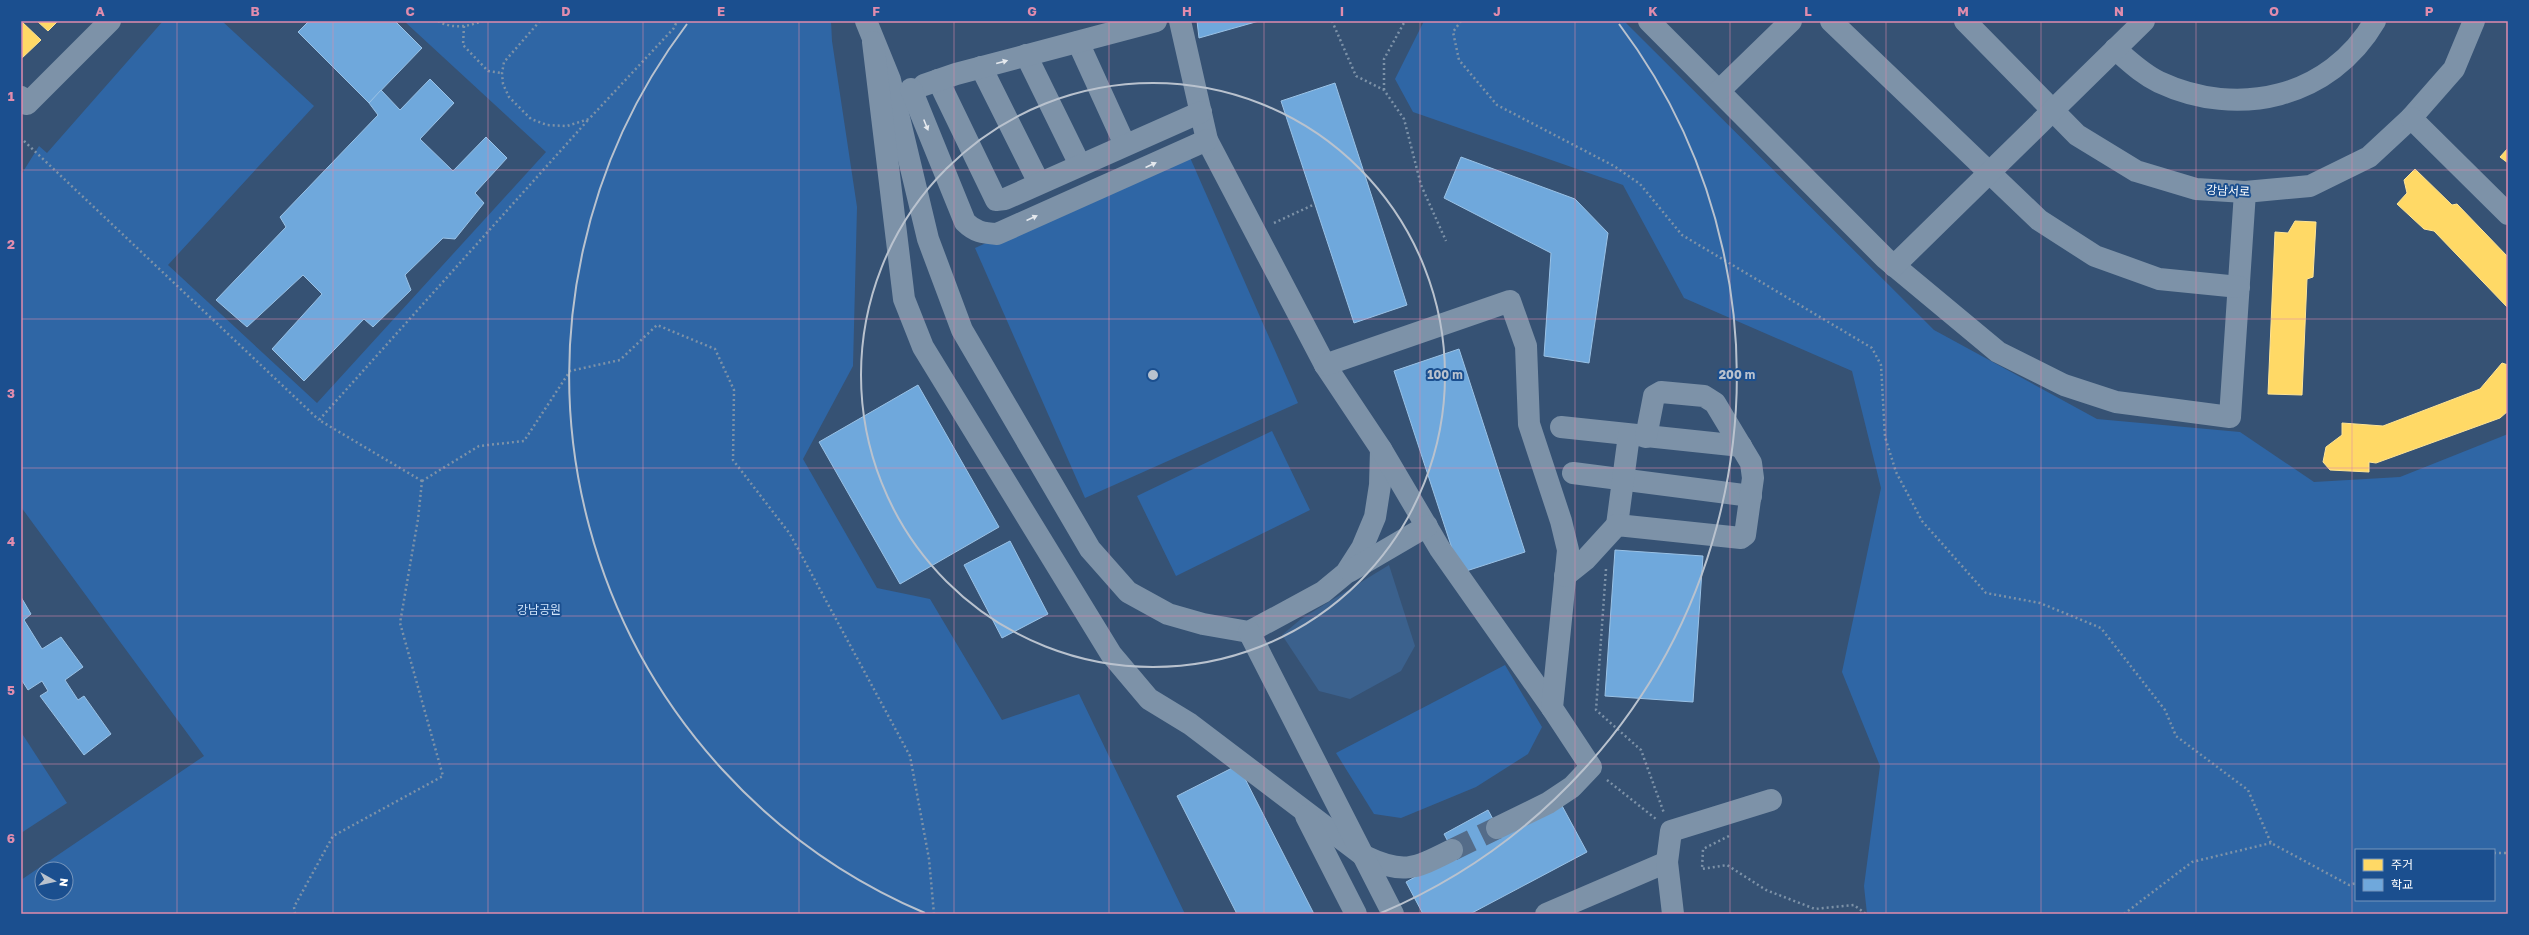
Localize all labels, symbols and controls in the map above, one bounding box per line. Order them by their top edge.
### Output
text: A [95,3,105,19]
text: B [250,3,260,19]
text: C [405,3,415,19]
text: D [561,3,571,19]
text: E [717,3,725,19]
text: F [872,3,880,19]
text: G [1027,3,1037,19]
text: H [1182,3,1192,19]
text: I [1340,3,1344,19]
text: J [1493,3,1501,19]
text: K [1648,3,1658,19]
text: L [1804,3,1812,19]
text: M [1957,3,1969,19]
text: N [2114,3,2124,19]
text: O [2269,3,2279,19]
text: P [2425,3,2434,19]
one-way arrow [996,58,1008,64]
text: 1 [8,88,15,104]
one-way arrow [923,120,929,132]
one-way arrow [1145,162,1157,168]
street label: 강남서로 [2206,182,2250,199]
one-way arrow [1027,215,1038,221]
text: 2 [7,236,15,252]
text: 100 m [1427,367,1463,382]
text: 200 m [1719,367,1755,382]
centre of rings [1146,368,1160,382]
text: 3 [7,385,15,401]
text: 4 [7,533,15,549]
park label: 강남공원 [517,602,561,617]
text: 5 [7,682,15,698]
text: 6 [7,830,15,846]
legend [2355,849,2495,901]
text: 주거 [2391,857,2413,872]
north arrow [34,861,74,901]
text: N [57,877,71,888]
text: 학교 [2391,877,2413,892]

